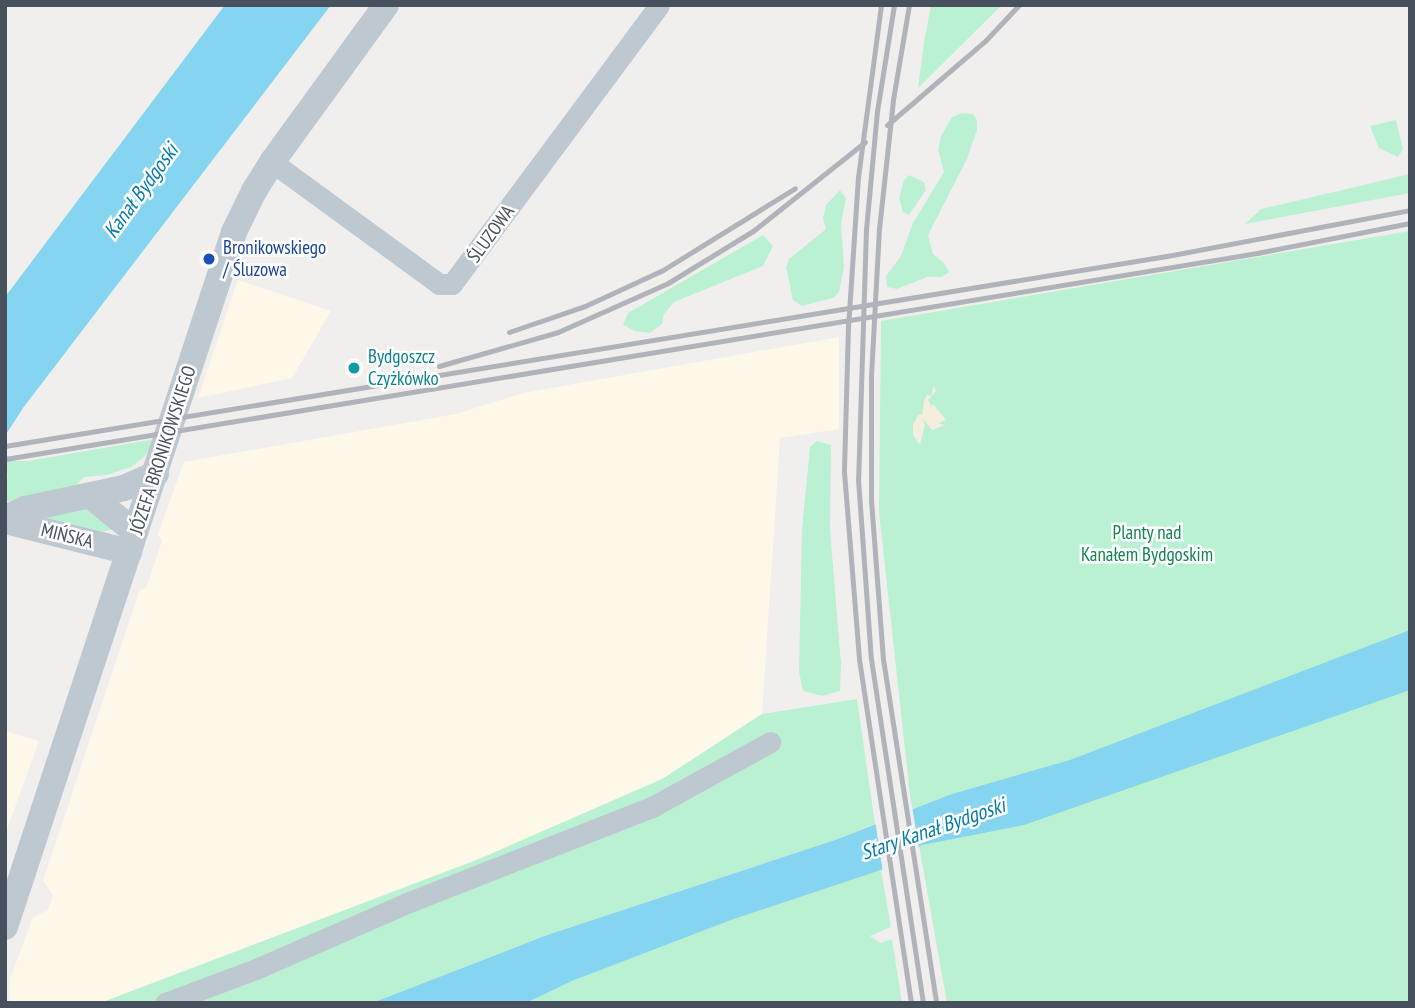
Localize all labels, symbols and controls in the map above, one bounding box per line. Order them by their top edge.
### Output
water label: Kanał Bydgoski [98,139,184,243]
street label: ŚLUZOWA [463,201,519,267]
place label: Bronikowskiego / Śluzowa [223,237,326,281]
marker: Bronikowskiego / Śluzowa [201,251,217,267]
place label: Bydgoszcz Czyżkówko [368,346,439,390]
marker: Bydgoszcz Czyżkówko [346,360,362,376]
street label: JÓZEFA BRONIKOWSKIEGO [125,363,201,537]
street label: MIŃSKA [39,519,95,553]
park label: Planty nad Kanałem Bydgoskim [1081,522,1213,566]
water label: Stary Kanał Bydgoski [857,792,1009,866]

